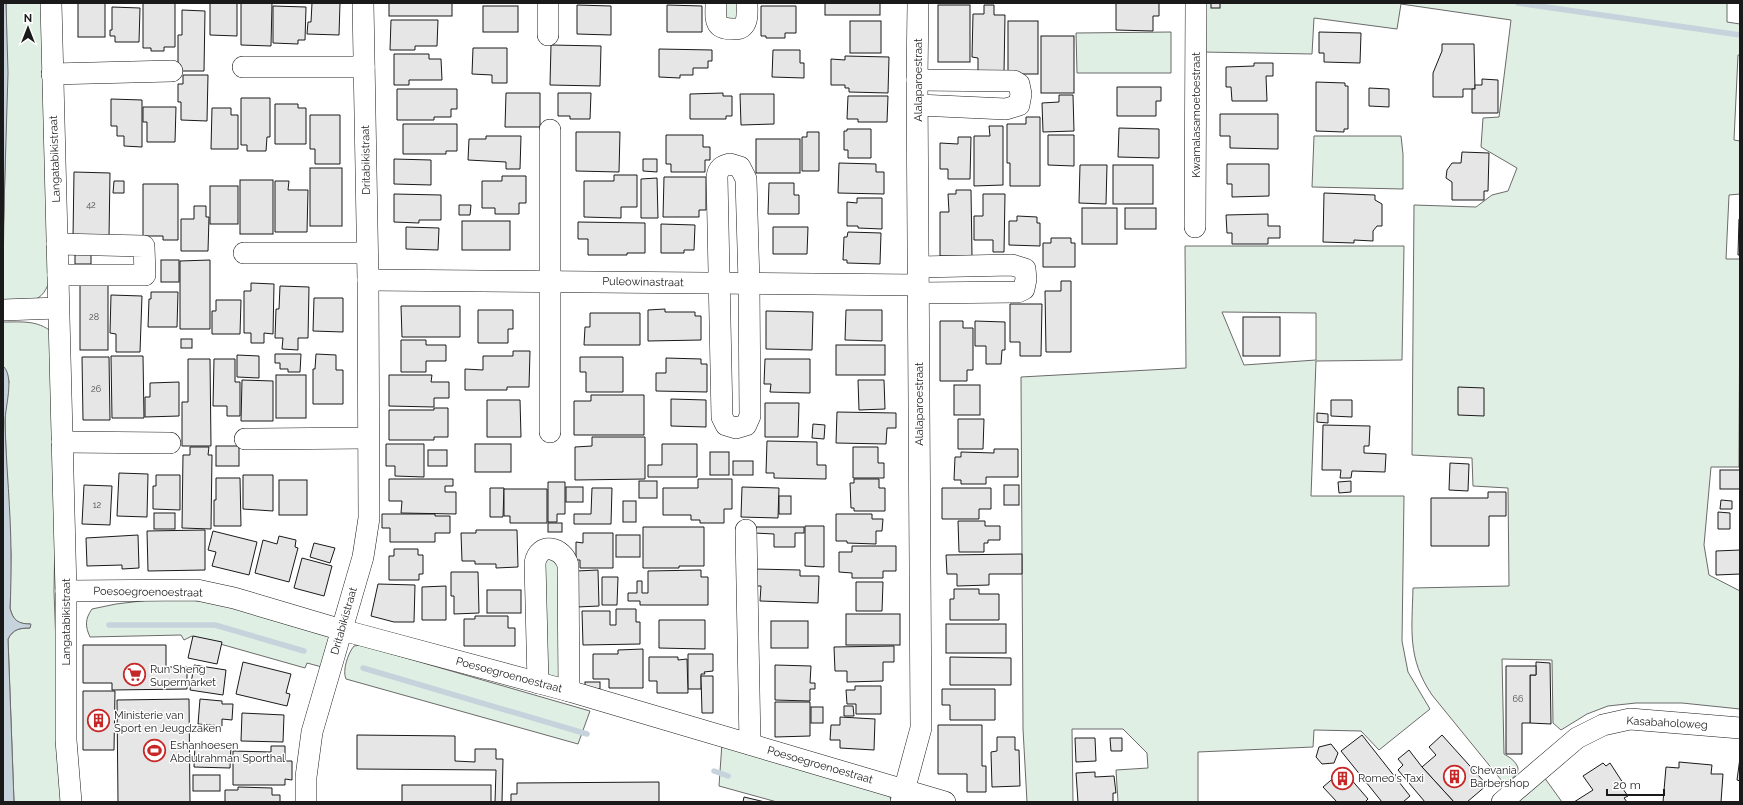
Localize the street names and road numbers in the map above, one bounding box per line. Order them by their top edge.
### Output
street label: Alalaparoestraat [912,38,925,122]
street label: Kwamalasamoetoestraat [1190,52,1203,178]
street label: Langatabikistraat [47,115,63,203]
street label: Dritabikistraat [359,125,373,195]
street label: Puleowinastraat [602,275,684,289]
street label: Alalaparoestraat [913,362,926,446]
street label: Langatabikistraat [60,578,73,666]
street label: Poesoegroenoestraat [93,585,203,599]
street label: Dritabikistraat [328,585,360,656]
street label: Poesoegroenoestraat [454,655,564,696]
street label: Kasabaholoweg [1626,714,1708,732]
street label: Poesoegroenoestraat [766,744,875,786]

